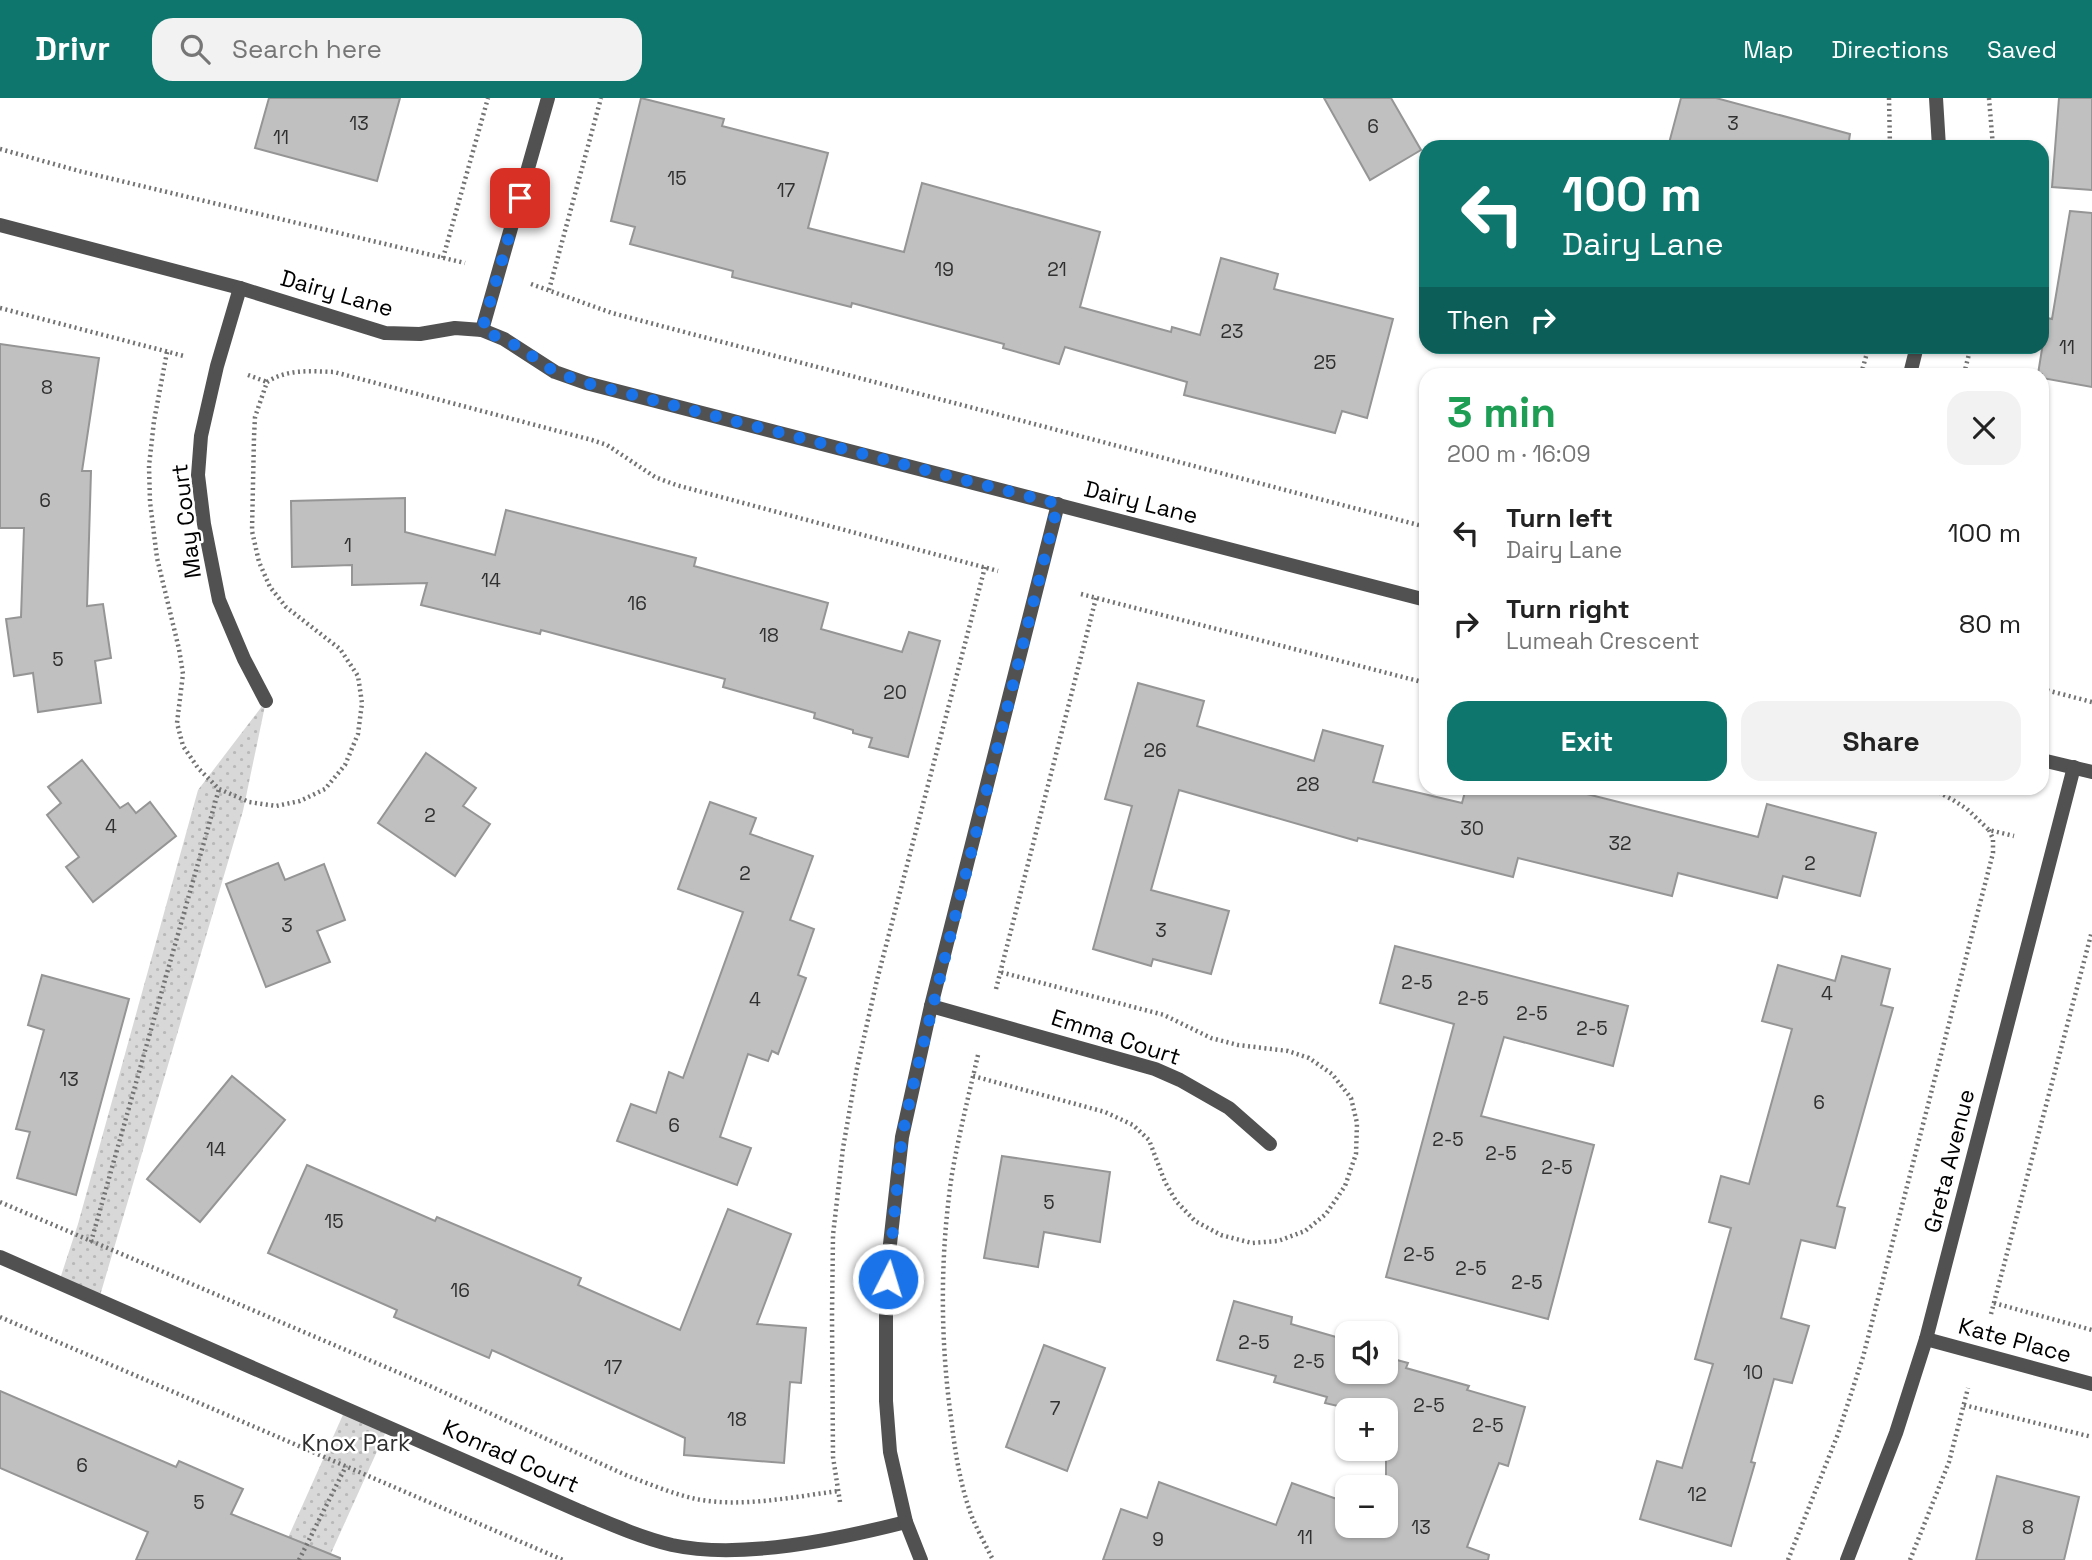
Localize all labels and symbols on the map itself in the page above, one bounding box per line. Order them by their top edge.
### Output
house number: 13 [349,111,369,136]
house number: 3 [1727,111,1739,136]
house number: 6 [1367,114,1379,139]
house number: 11 [273,125,289,150]
house number: 15 [667,166,687,191]
pin [490,168,550,228]
house number: 17 [777,178,796,203]
house number: 19 [934,257,954,282]
house number: 21 [1047,257,1067,282]
street label: Dairy Lane [277,263,397,323]
house number: 23 [1221,319,1243,344]
house number: 11 [2059,335,2075,360]
house number: 25 [1314,350,1336,375]
house number: 8 [41,375,53,400]
street label: May Court [164,462,208,580]
street label: Dairy Lane [1081,473,1201,531]
house number: 6 [39,488,51,513]
house number: 1 [344,533,352,558]
house number: 14 [481,568,501,593]
house number: 16 [627,591,647,616]
house number: 18 [759,623,779,648]
house number: 5 [52,647,64,672]
house number: 20 [883,680,907,705]
house number: 26 [1143,738,1167,763]
house number: 28 [1296,772,1320,797]
house number: 2 [424,803,436,828]
house number: 4 [105,814,117,839]
house number: 30 [1460,816,1484,841]
house number: 32 [1609,831,1631,856]
house number: 2 [1804,851,1816,876]
house number: 2 [739,861,751,886]
house number: 3 [281,913,293,938]
house number: 3 [1155,918,1167,943]
house number: 2-5 [1401,970,1433,995]
house number: 4 [1821,981,1833,1006]
house number: 2-5 [1457,986,1489,1011]
house number: 4 [749,987,761,1012]
house number: 2-5 [1516,1001,1548,1026]
street label: Emma Court [1048,1002,1184,1072]
house number: 2-5 [1576,1016,1608,1041]
house number: 13 [59,1067,79,1092]
street label: Greta Avenue [1917,1086,1981,1236]
house number: 6 [1813,1090,1825,1115]
house number: 6 [668,1113,680,1138]
house number: 2-5 [1432,1127,1464,1152]
house number: 14 [206,1137,226,1162]
house number: 2-5 [1485,1141,1517,1166]
house number: 2-5 [1541,1155,1573,1180]
house number: 5 [1043,1190,1055,1215]
house number: 15 [324,1209,344,1234]
position arrow [851,1242,925,1316]
house number: 2-5 [1403,1242,1435,1267]
house number: 2-5 [1455,1256,1487,1281]
house number: 2-5 [1511,1270,1543,1295]
house number: 16 [450,1278,470,1303]
street label: Kate Place [1955,1311,2075,1369]
house number: 2-5 [1238,1330,1270,1355]
house number: 2-5 [1293,1349,1325,1374]
house number: 17 [604,1355,623,1380]
house number: 10 [1743,1360,1763,1385]
house number: 2-5 [1413,1393,1445,1418]
house number: 7 [1050,1396,1061,1421]
house number: 18 [727,1407,747,1432]
street label: Konrad Court [438,1413,584,1499]
house number: 2-5 [1472,1413,1504,1438]
park label: Knox Park [302,1428,410,1458]
house number: 6 [76,1453,88,1478]
house number: 12 [1687,1482,1707,1507]
house number: 5 [193,1490,205,1515]
house number: 13 [1411,1515,1431,1540]
house number: 8 [2022,1515,2034,1540]
house number: 11 [1297,1525,1313,1550]
house number: 9 [1152,1527,1164,1552]

